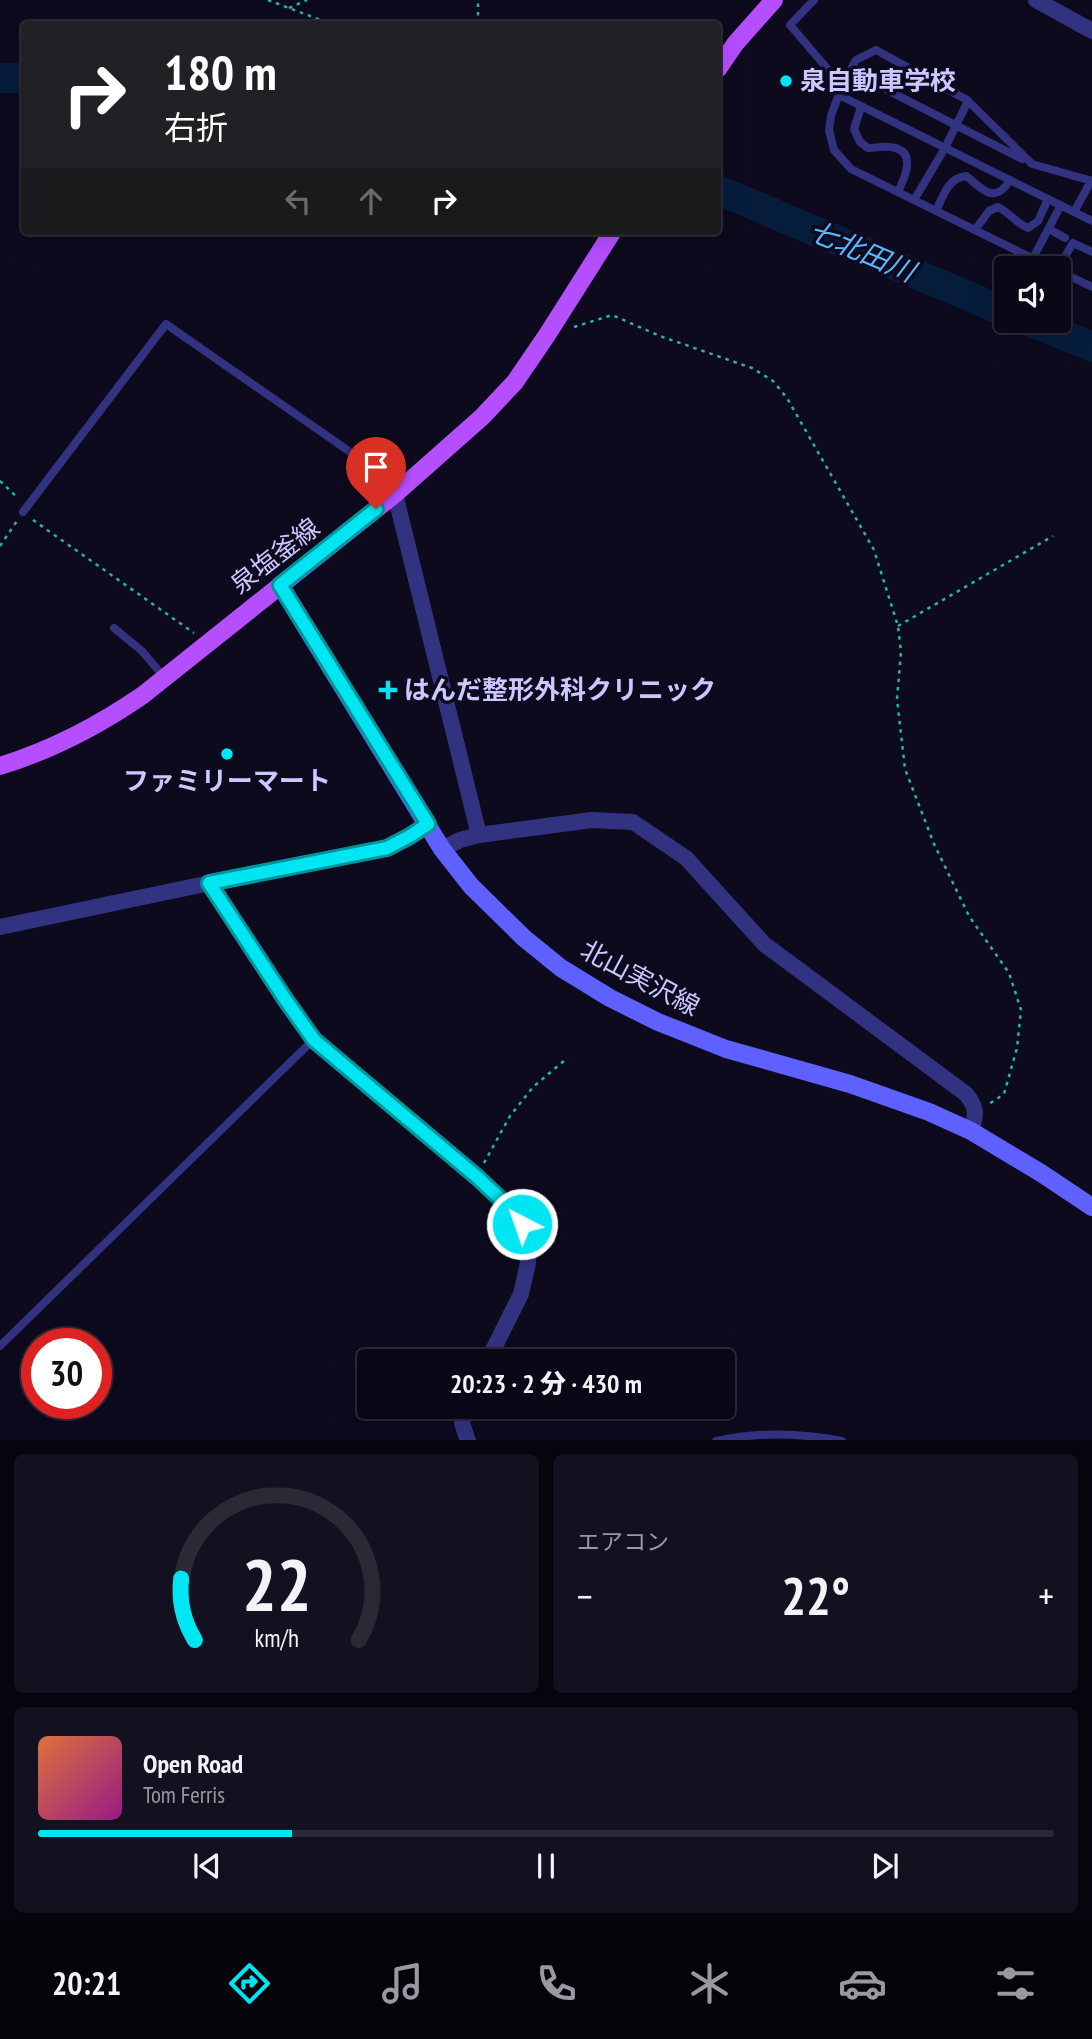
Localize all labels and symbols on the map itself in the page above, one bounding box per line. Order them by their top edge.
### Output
place label: 泉自動車学校 [800,64,956,97]
marker: 泉自動車学校 [778,73,794,89]
water label: 七北田川 [803,212,924,291]
pin [346,437,406,509]
street label: 泉塩釜線 [224,511,326,601]
place label: はんだ整形外科クリニック [404,673,716,706]
marker: はんだ整形外科クリニック [378,680,398,700]
marker: ファミリーマート [219,746,235,762]
place label: ファミリーマート [123,764,331,797]
street label: 北山実沢線 [575,932,705,1023]
position arrow [485,1187,559,1261]
speed limit sign: 30 [21,1328,112,1419]

